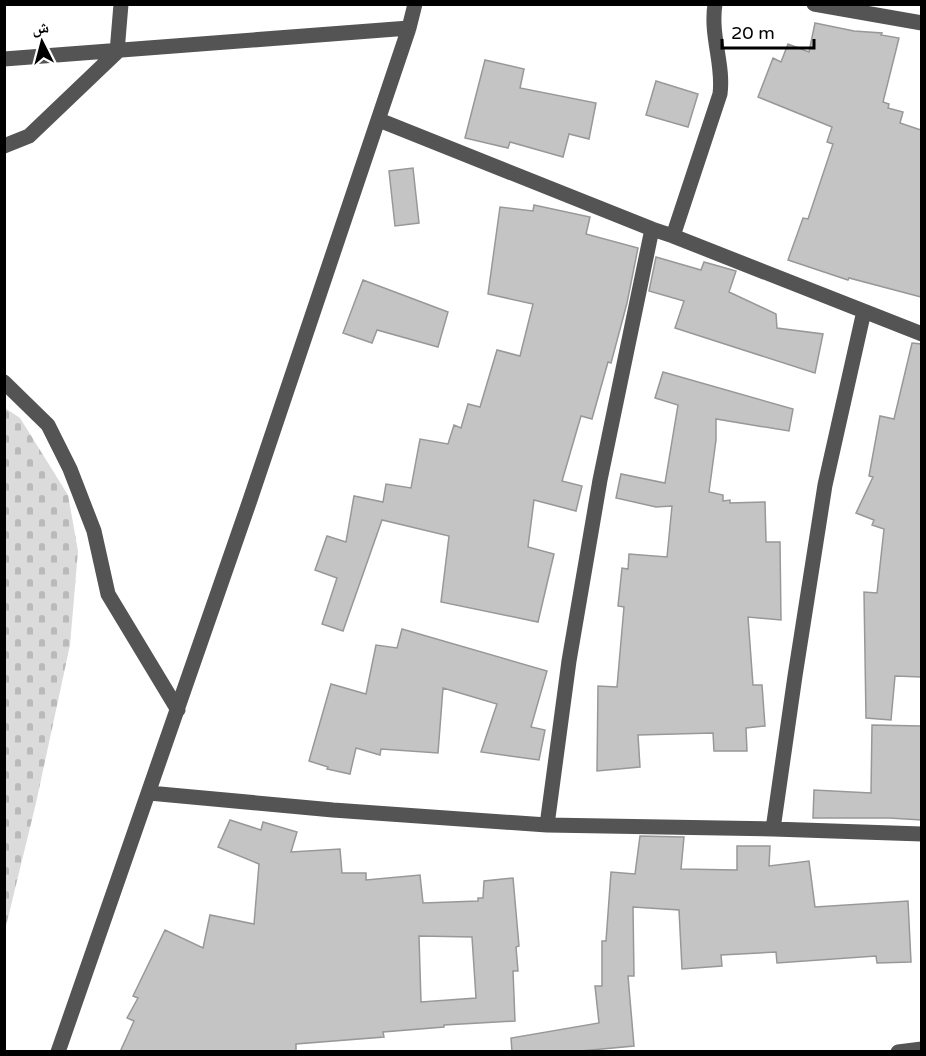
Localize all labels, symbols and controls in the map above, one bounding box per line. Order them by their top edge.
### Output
north arrow [12,12,72,72]
scale bar [722,12,814,50]
text: ش [31,17,50,39]
text: 20 m [731,22,775,44]

